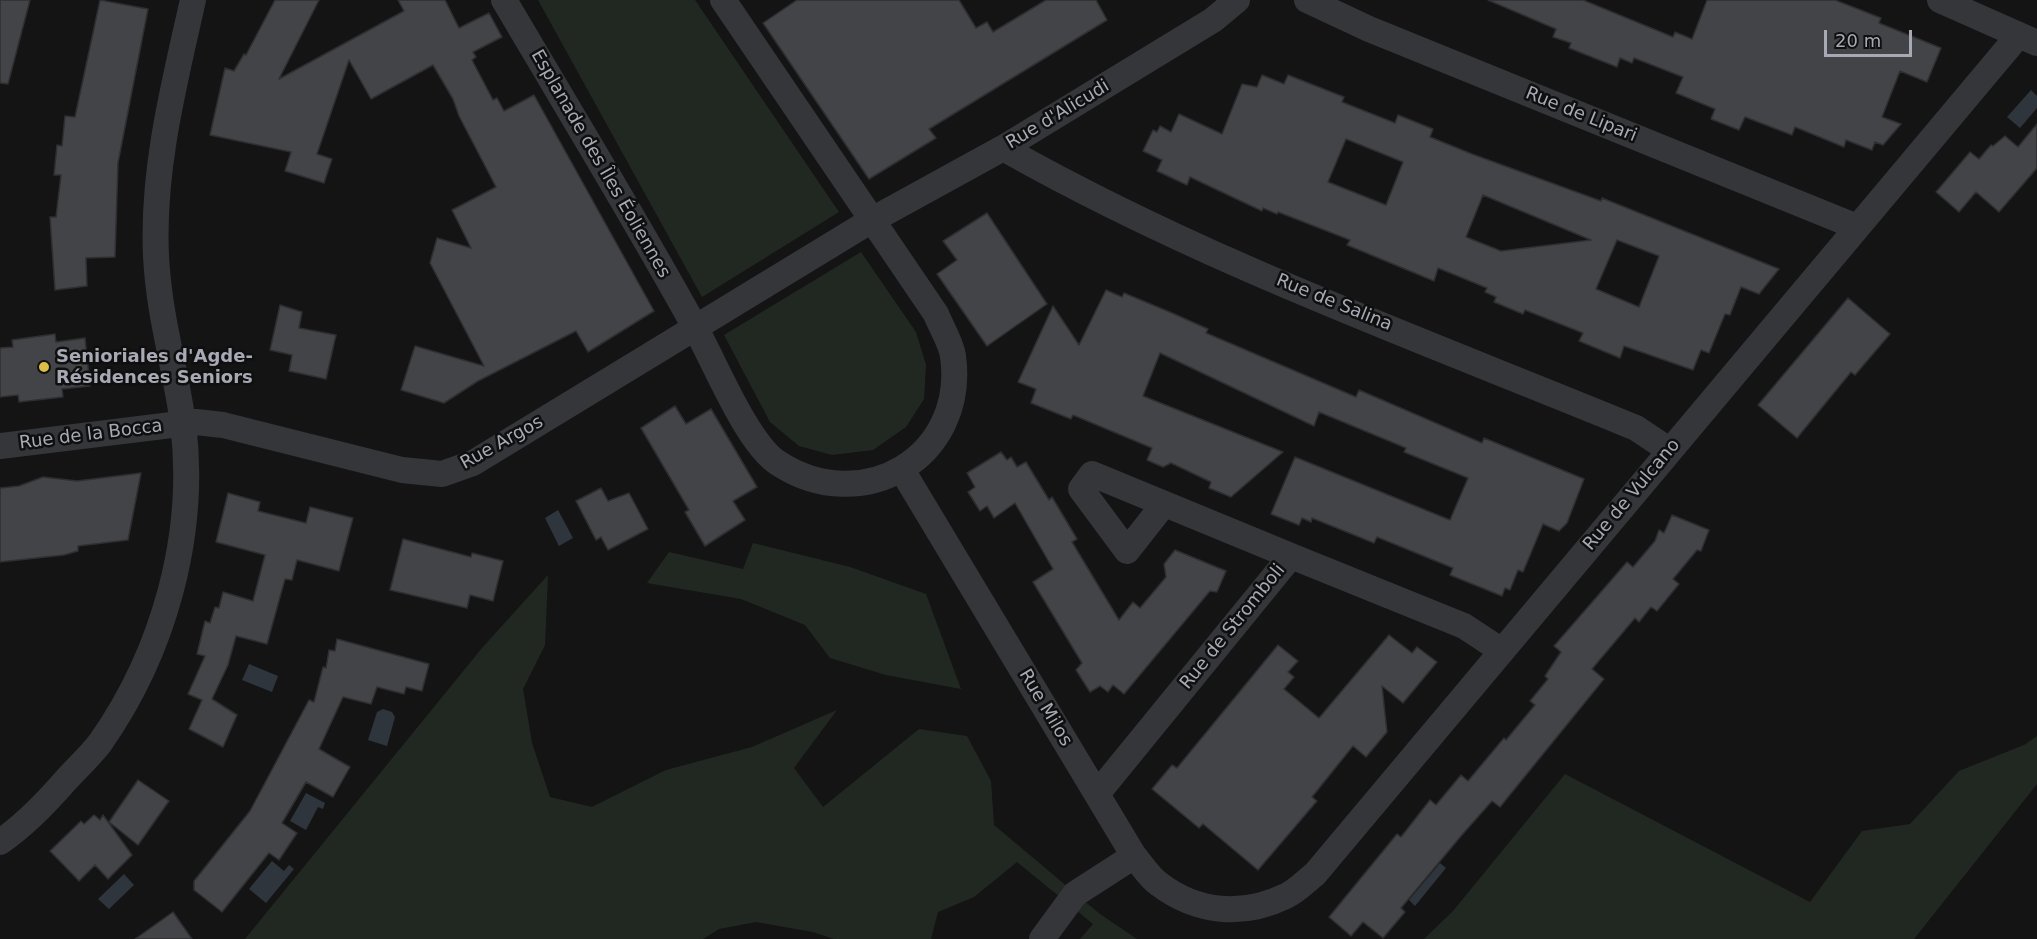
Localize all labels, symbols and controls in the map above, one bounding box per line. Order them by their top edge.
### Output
scale bar [1827,18,1916,56]
text: 20 m [1835,30,1881,51]
street label: Esplanade des Îles Éoliennes [526,46,674,282]
street label: Rue d'Alicudi [1003,76,1113,154]
street label: Rue de Lipari [1522,83,1640,147]
street label: Rue de Salina [1273,270,1395,336]
place label: Senioriales d'Agde- Résidences Seniors [56,346,253,388]
marker: Senioriales d'Agde- Résidences Seniors [37,360,51,374]
street label: Rue Argos [457,411,547,475]
street label: Rue de la Bocca [18,416,164,454]
street label: Rue de Vulcano [1579,435,1685,555]
street label: Rue de Stromboli [1176,560,1290,694]
street label: Rue Milos [1014,666,1076,750]

